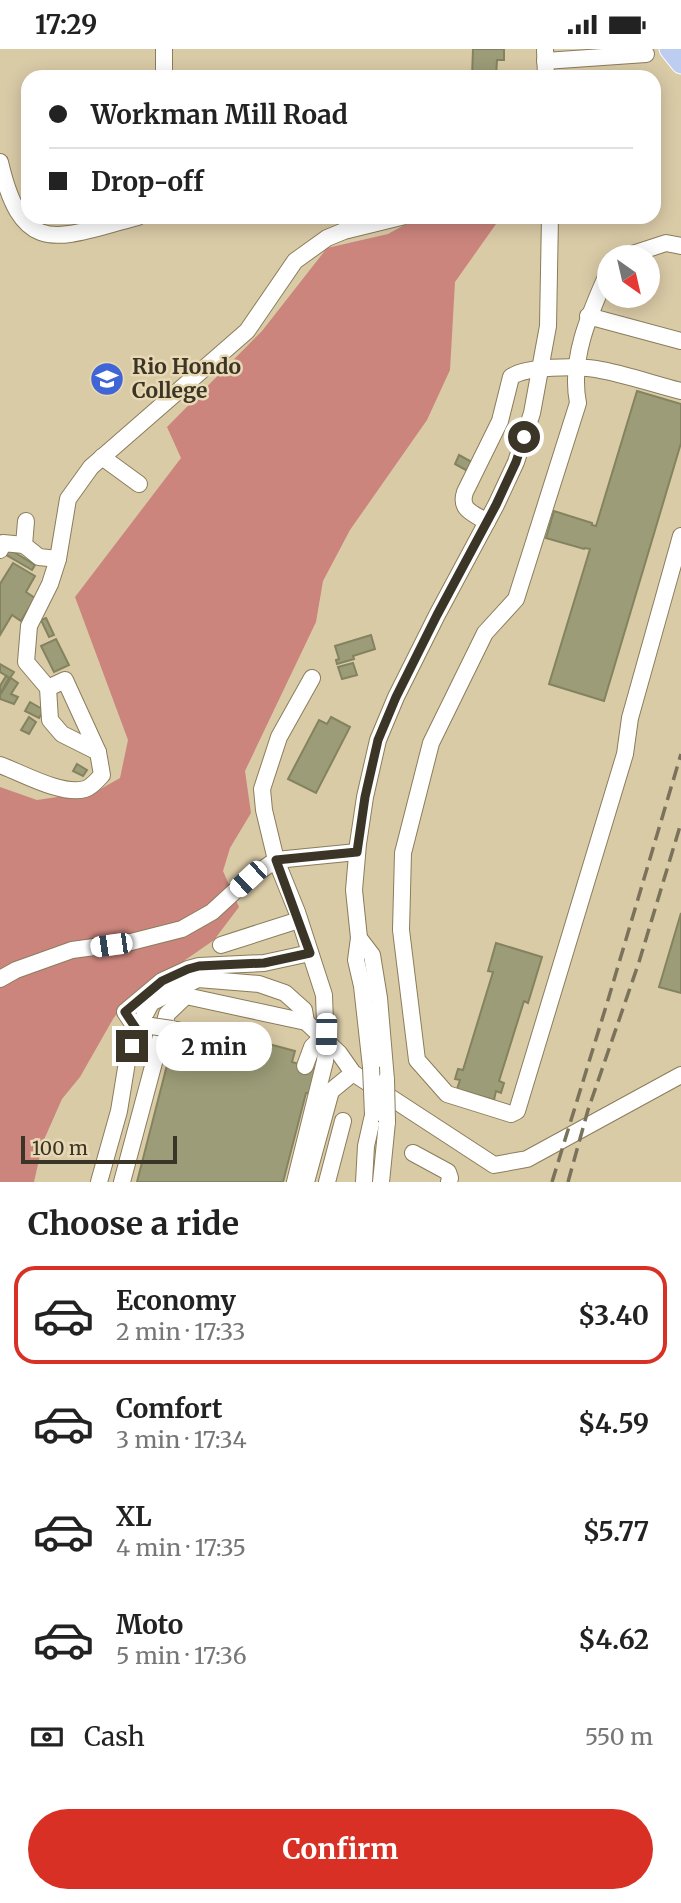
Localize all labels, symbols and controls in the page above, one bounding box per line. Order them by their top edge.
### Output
text: 17:29 [35,8,97,41]
text: Workman Mill Road [91,98,348,131]
text: Drop-off [91,165,204,198]
north arrow [597,245,660,308]
map controls [597,245,660,308]
place label: Rio Hondo College [132,353,241,404]
school or university icon: Rio Hondo College [88,360,126,398]
route start [508,421,540,453]
car [226,857,271,901]
car [89,932,134,958]
car [316,1013,337,1055]
callout: 2 min [156,1021,272,1070]
route end [116,1030,148,1062]
text: 2 min [181,1032,247,1061]
scale bar [21,1133,177,1165]
text: 100 m [32,1136,88,1160]
text: Choose a ride [28,1204,239,1244]
icon: car [32,1284,95,1347]
text: Economy [116,1284,236,1317]
text: $3.40 [578,1299,649,1332]
text: 2 min · 17:33 [116,1317,245,1346]
icon: car [32,1392,95,1455]
text: Comfort [116,1392,222,1425]
text: $4.59 [578,1407,649,1440]
text: 3 min · 17:34 [116,1425,247,1454]
icon: car [32,1500,95,1563]
text: XL [116,1500,152,1533]
text: $5.77 [583,1515,649,1548]
text: 4 min · 17:35 [116,1533,246,1562]
icon: car [32,1608,95,1671]
text: Moto [116,1608,183,1641]
text: $4.62 [578,1623,649,1656]
text: 5 min · 17:36 [116,1641,247,1670]
icon: cash [28,1718,66,1756]
text: Cash [84,1720,145,1753]
text: 550 m [585,1722,653,1751]
button: Confirm [28,1809,653,1889]

